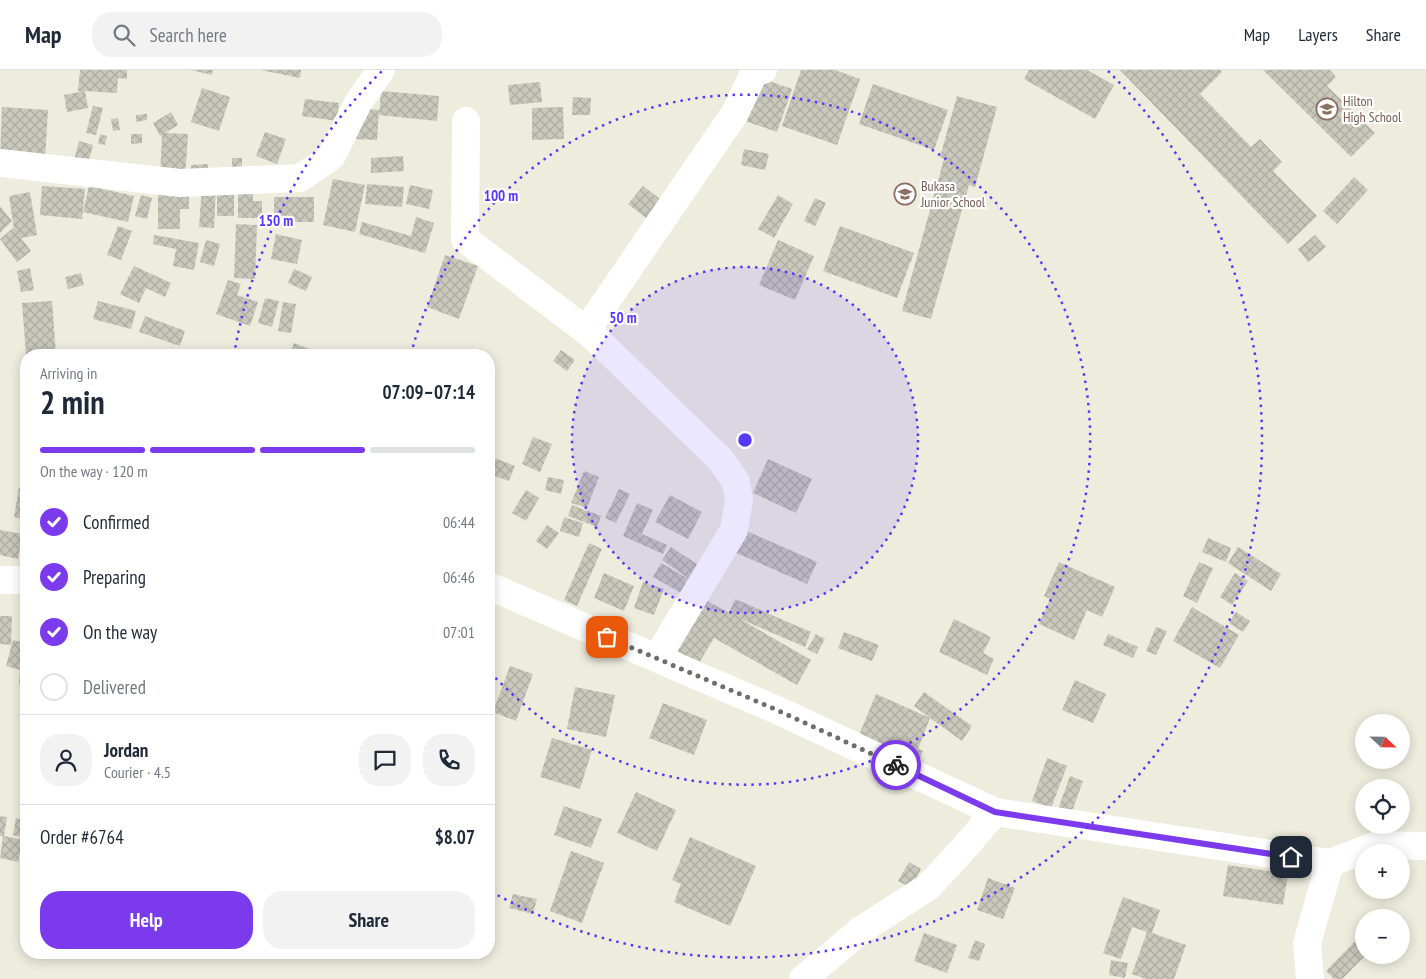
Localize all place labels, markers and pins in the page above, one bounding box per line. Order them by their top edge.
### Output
place label: Hilton High School [1343,92,1402,126]
school or university icon: Hilton High School [1315,97,1339,121]
place label: Bukasa Junior School [920,177,986,211]
school or university icon: Bukasa Junior School [893,182,917,206]
centre of rings [736,431,754,449]
pin [586,616,628,658]
pin [1270,836,1312,878]

